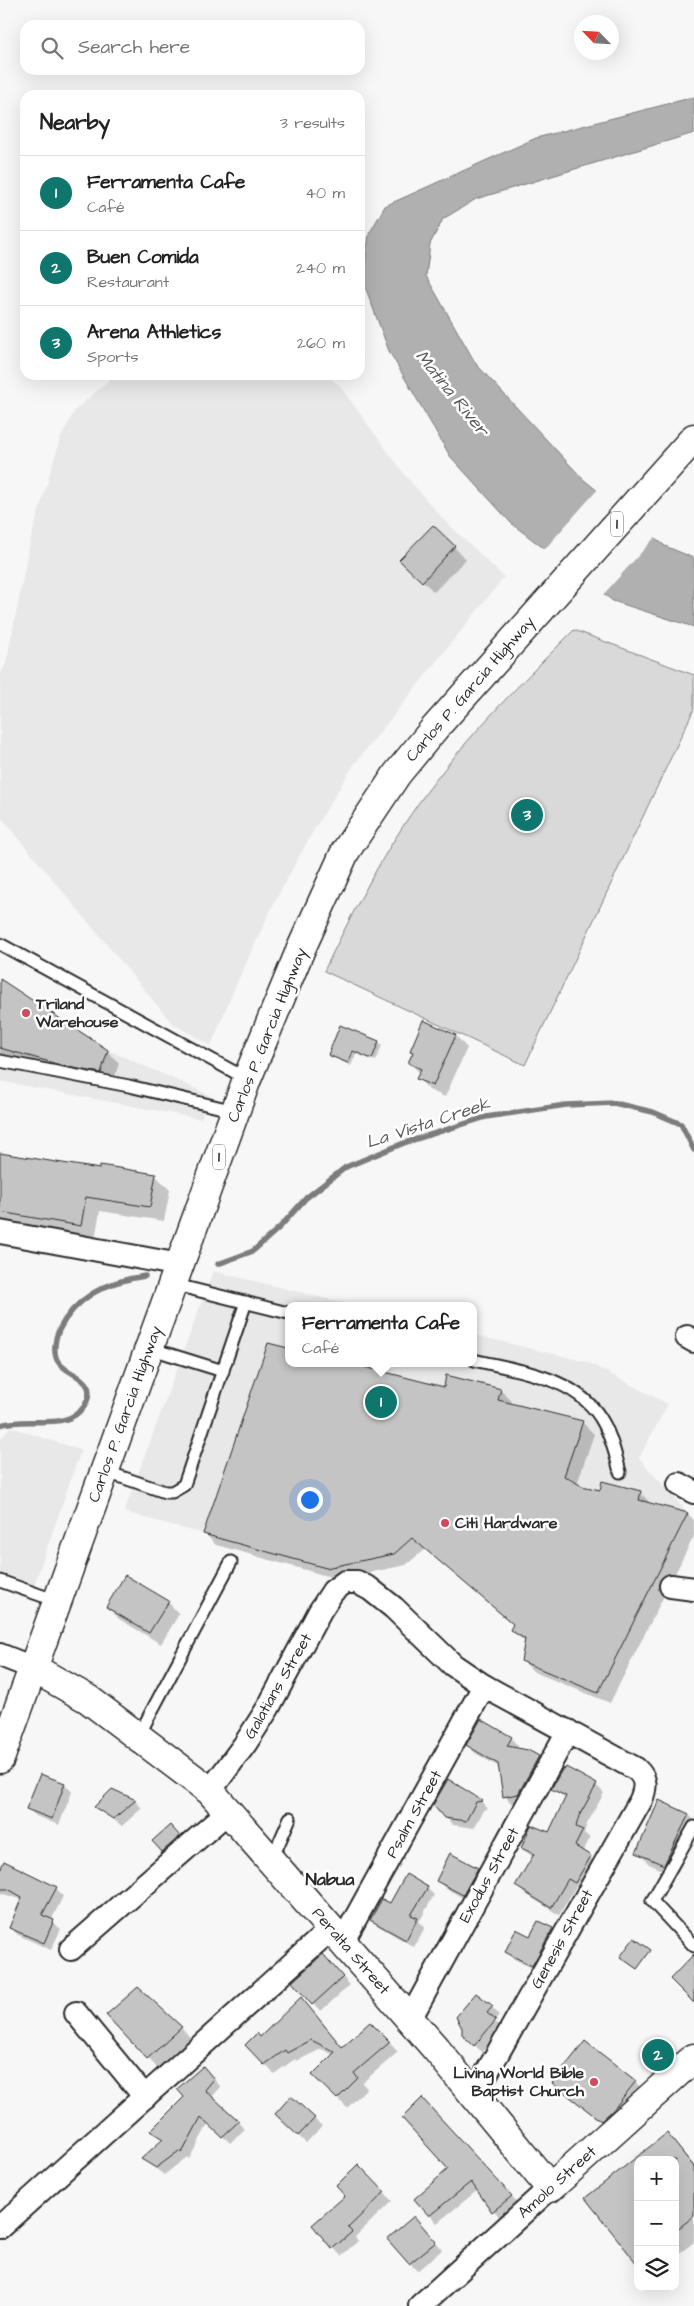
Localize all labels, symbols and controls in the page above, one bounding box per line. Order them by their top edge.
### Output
north arrow [574,15,619,60]
search box [20,20,365,75]
icon: search [38,34,66,62]
text: Search here [78,34,190,61]
text: Nearby [40,108,110,137]
text: 3 results [280,112,345,134]
text: Ferramenta Cafe [87,169,245,196]
text: 1 [55,182,57,204]
text: 40 m [305,182,345,204]
text: Café [87,196,125,218]
text: Buen Comida [87,244,199,271]
text: 2 [51,257,61,279]
text: 240 m [296,257,345,279]
text: Restaurant [87,271,169,293]
text: Arena Athletics [87,319,221,346]
text: 3 [52,332,60,354]
text: 260 m [297,332,345,354]
water label: Matina River [410,345,496,443]
text: Sports [87,346,139,368]
road number: 1 [611,512,623,536]
street label: Carlos P. Garcia Highway [401,611,540,767]
pin: 3 [511,796,543,834]
street label: Carlos P. Garcia Highway [222,944,313,1126]
place label: Triland Warehouse [35,993,119,1033]
marker: Triland Warehouse [20,1007,32,1019]
water label: La Vista Creek [363,1091,494,1155]
road number: 1 [213,1144,225,1170]
popup [285,1302,477,1367]
text: Ferramenta Cafe [302,1310,460,1337]
street label: Carlos P. Garcia Highway [83,1322,168,1506]
text: Café [302,1337,339,1359]
pin: 1 [365,1383,397,1421]
your location [297,1487,323,1513]
place label: Citi Hardware [455,1512,558,1534]
marker: Citi Hardware [439,1517,451,1529]
street label: Galatians Street [239,1629,317,1743]
street label: Psalm Street [381,1766,447,1862]
street label: Exodus Street [454,1823,525,1927]
district label: Nabua [306,1867,355,1892]
street label: Genesis Street [526,1885,599,1993]
street label: Peralta Street [307,1903,395,2000]
pin: 2 [642,2036,674,2074]
place label: Living World Bible Baptist Church [453,2062,585,2102]
marker: Living World Bible Baptist Church [588,2076,600,2088]
street label: Amolo Street [513,2140,602,2223]
map controls [634,2156,679,2291]
button: + [634,2156,679,2201]
button: − [634,2201,679,2246]
button: layers [634,2246,679,2291]

